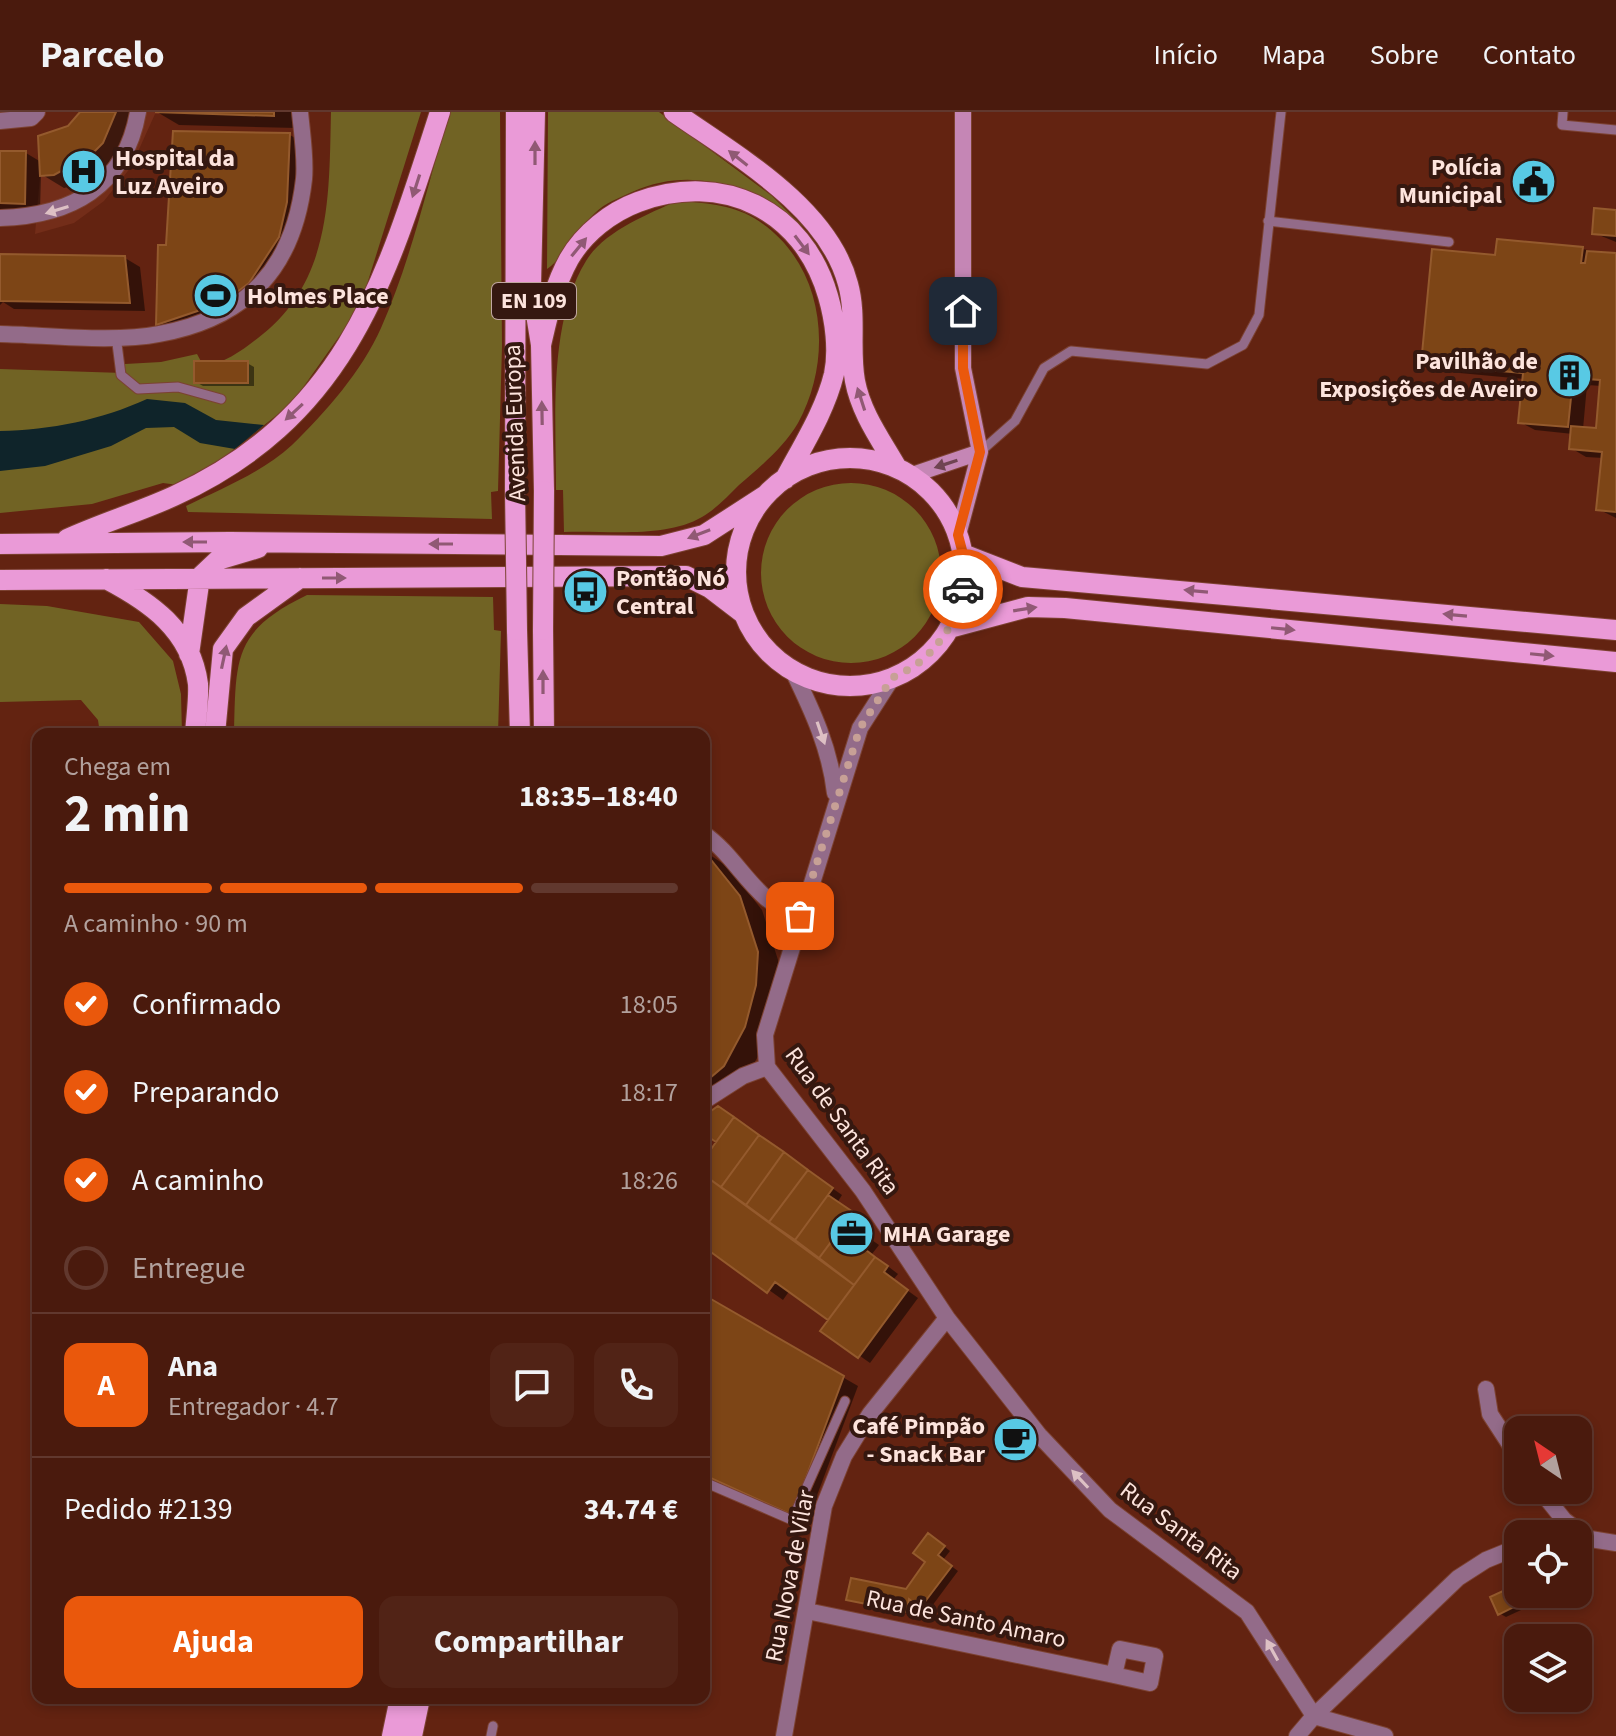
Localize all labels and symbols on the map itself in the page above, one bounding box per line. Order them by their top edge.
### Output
one-way arrow [529,140,541,165]
place label: Hospital da Luz Aveiro [115,141,235,204]
hospital icon: Hospital da Luz Aveiro [60,148,108,196]
one-way arrow [728,150,748,166]
place label: Polícia Municipal [1399,150,1502,213]
public building icon: Polícia Municipal [1509,157,1557,205]
one-way arrow [409,175,422,199]
one-way arrow [45,204,69,217]
one-way arrow [793,235,809,255]
one-way arrow [570,237,586,257]
sports icon: Holmes Place [192,272,240,320]
pin [929,277,997,345]
place label: Holmes Place [247,279,389,314]
road number: EN 109 [492,283,576,319]
street label: Avenida Europa [495,344,535,502]
place label: Pavilhão de Exposições de Aveiro [1319,344,1538,407]
building icon: Pavilhão de Exposições de Aveiro [1545,351,1593,399]
one-way arrow [854,387,866,411]
one-way arrow [536,400,548,425]
one-way arrow [285,403,304,421]
one-way arrow [933,458,957,470]
one-way arrow [687,528,711,541]
one-way arrow [182,536,207,548]
one-way arrow [428,538,453,550]
courier [923,549,1003,629]
place label: Pontão Nó Central [616,561,726,624]
bus stop icon: Pontão Nó Central [561,568,609,616]
one-way arrow [322,572,347,584]
one-way arrow [1183,585,1208,598]
one-way arrow [1013,602,1038,615]
one-way arrow [1442,609,1467,622]
one-way arrow [1271,623,1296,636]
one-way arrow [218,644,231,669]
one-way arrow [1530,649,1555,662]
one-way arrow [537,669,550,694]
one-way arrow [816,721,828,745]
pin [766,882,834,950]
street label: Rua de Santa Rita [776,1040,908,1202]
office icon: MHA Garage [828,1210,876,1258]
place label: MHA Garage [883,1217,1010,1252]
place label: Café Pimpão - Snack Bar [852,1409,985,1472]
cafe icon: Café Pimpão - Snack Bar [992,1416,1040,1464]
north arrow [1504,1416,1592,1504]
one-way arrow [1072,1470,1090,1489]
street label: Rua Santa Rita [1112,1473,1250,1589]
street label: Rua Nova de Vilar [756,1486,824,1665]
street label: Rua de Santo Amaro [863,1581,1069,1657]
one-way arrow [1266,1639,1280,1661]

